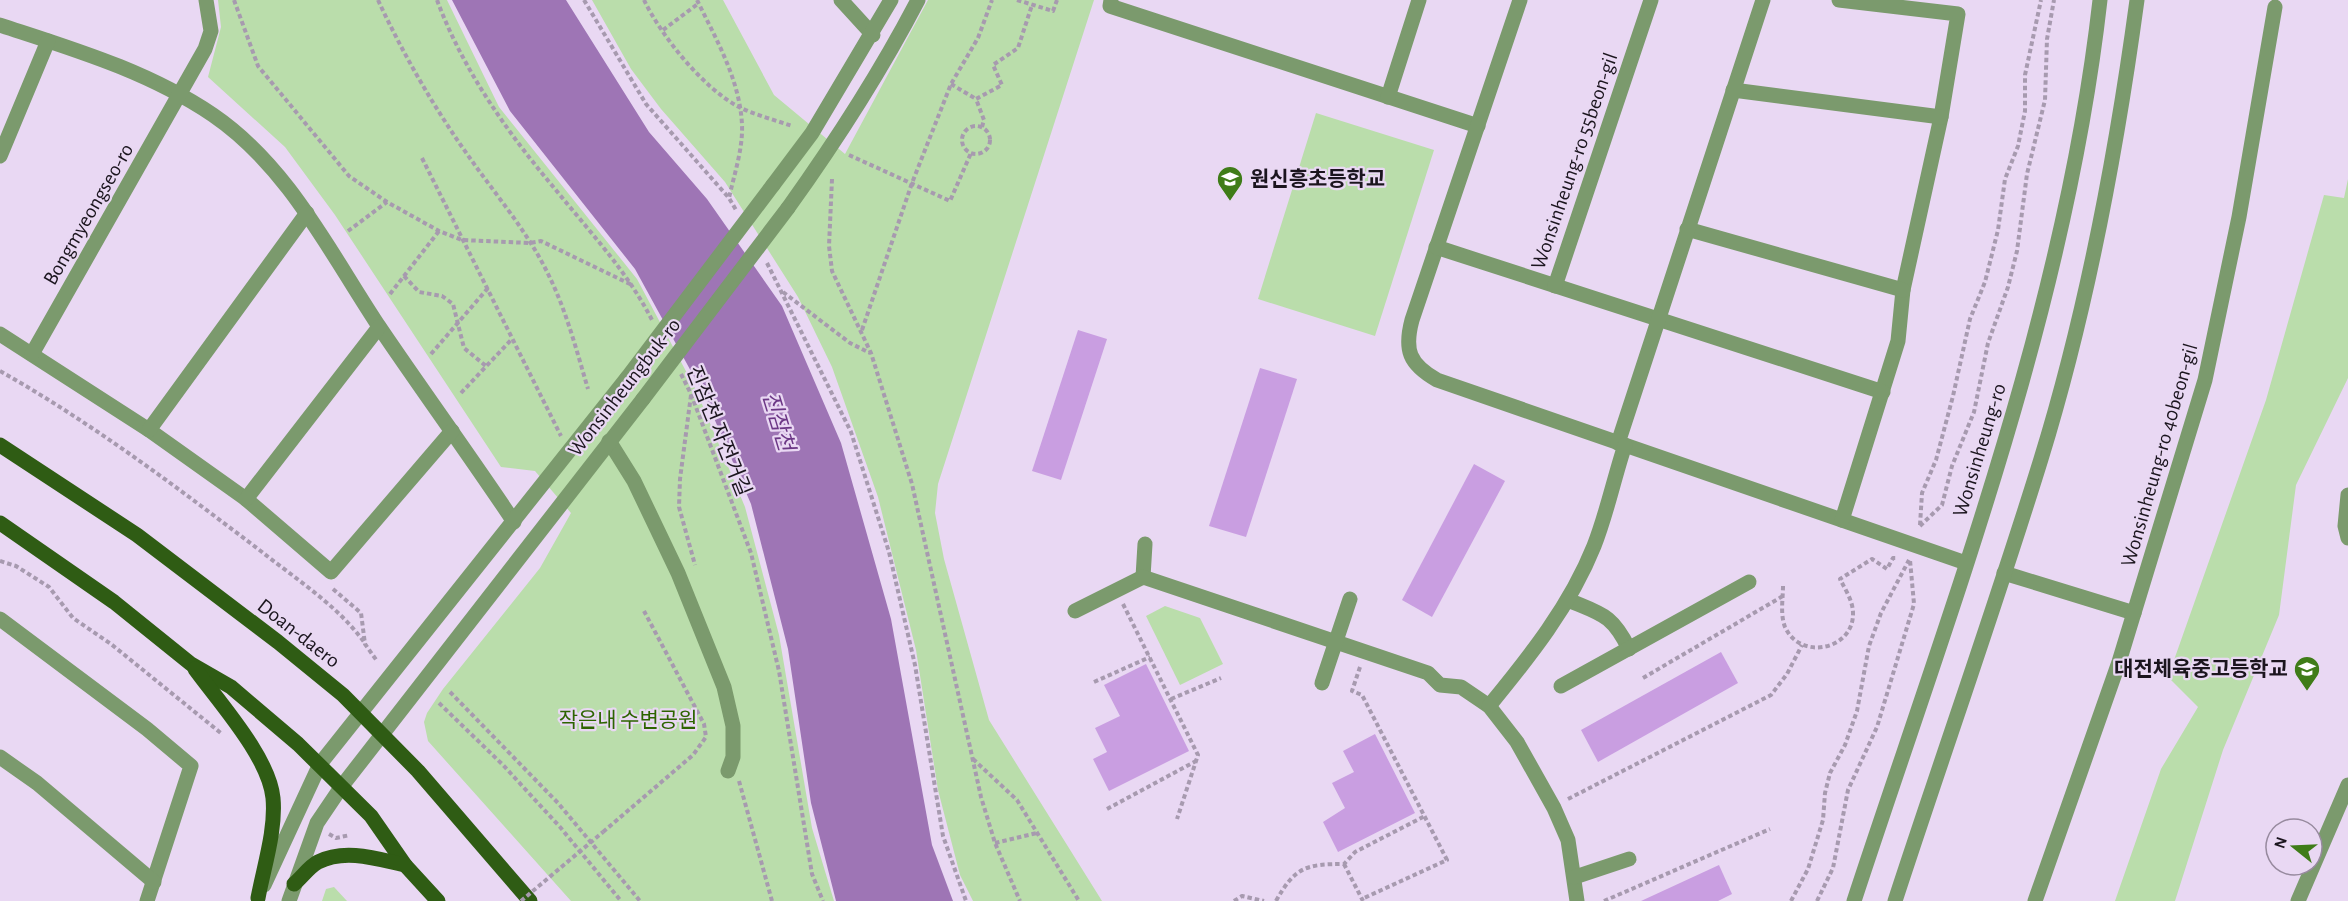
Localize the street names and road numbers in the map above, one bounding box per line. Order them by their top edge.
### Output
street label: Wonsinheung-ro 55beon-gil [1528,50,1621,272]
street label: Bongmyeongseo-ro [39,140,137,289]
street label: Wonsinheungbuk-ro [564,314,685,460]
street label: Wonsinheung-ro 40beon-gil [2118,341,2201,569]
street label: 진잠천 자전거길 [683,363,755,499]
street label: Wonsinheung-ro [1949,381,2010,519]
street label: Doan-daero [254,595,344,672]

